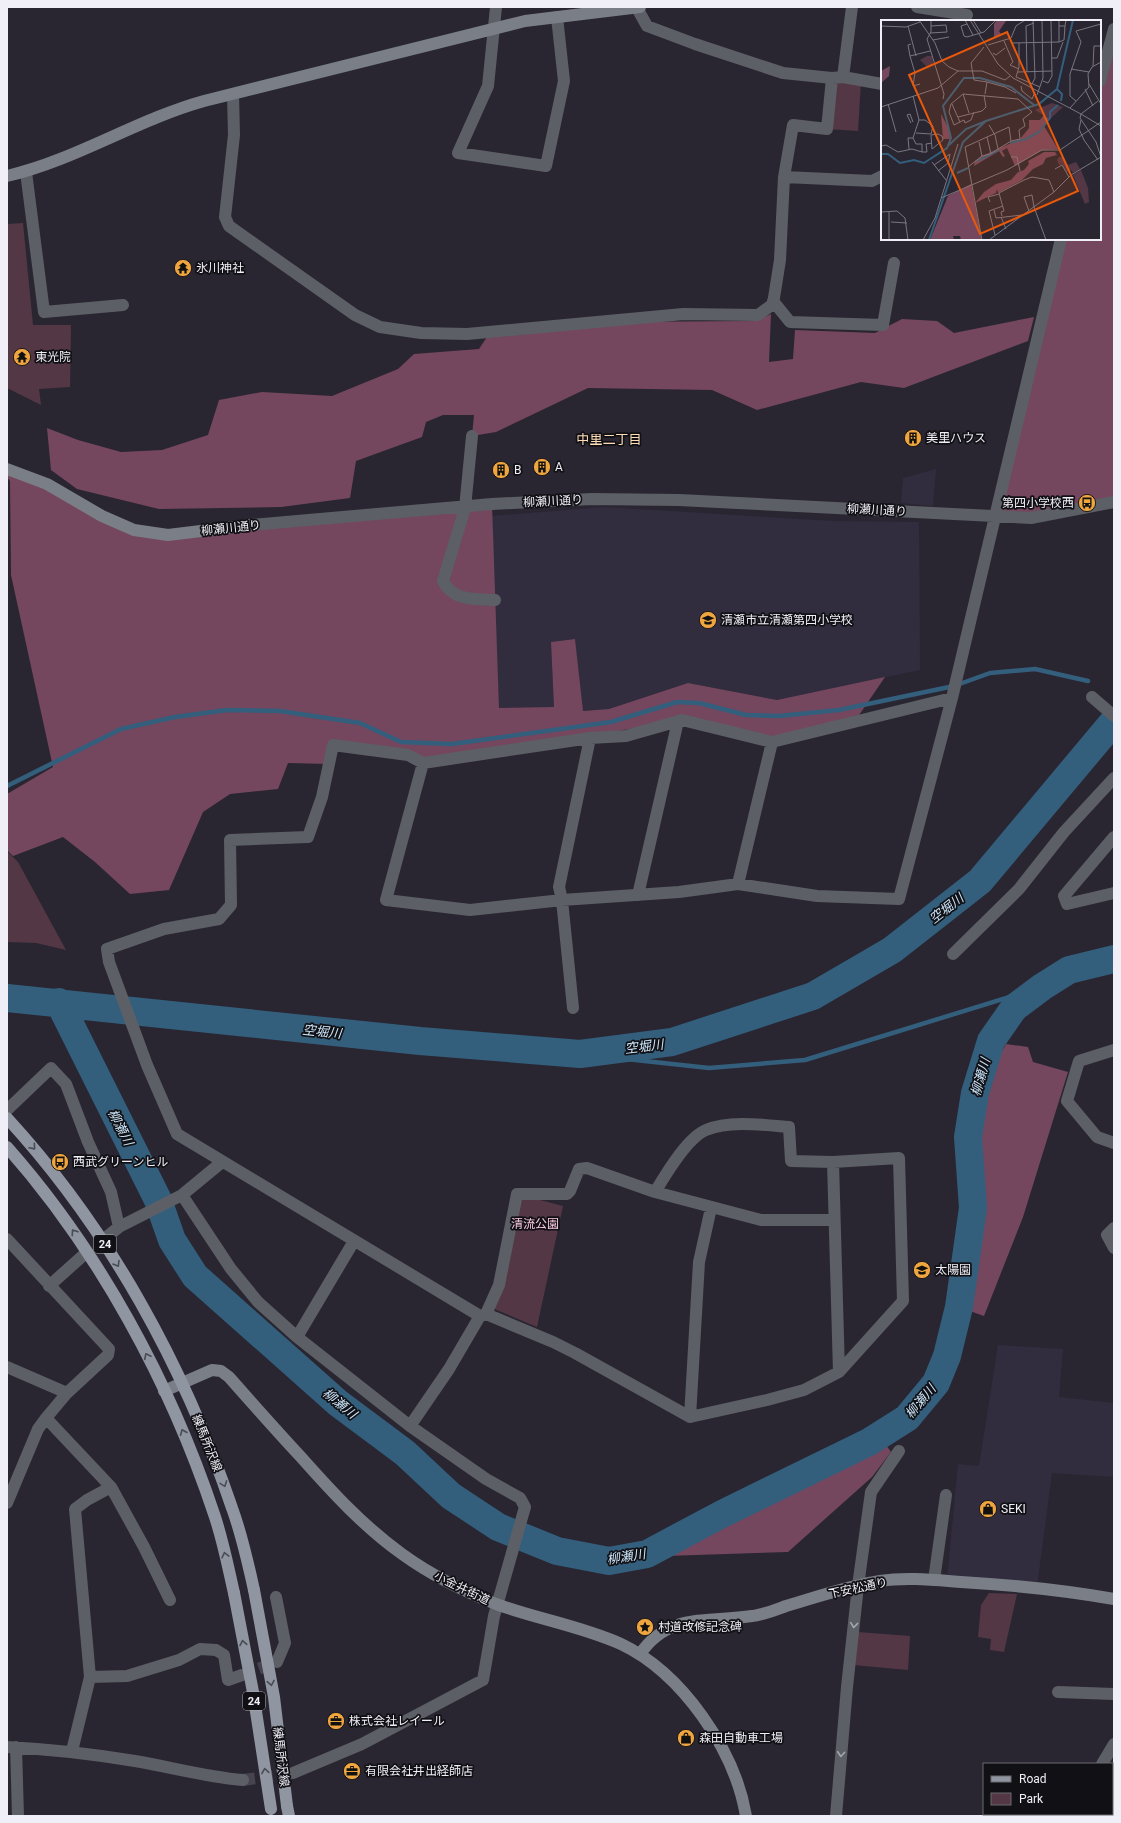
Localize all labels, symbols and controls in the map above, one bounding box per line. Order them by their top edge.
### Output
inset map [881,20,1101,240]
temple icon: 氷川神社 [173,258,193,278]
place label: 氷川神社 [196,261,244,275]
temple icon: 東光院 [12,347,32,367]
place label: 東光院 [35,350,71,364]
building icon: 美里ハウス [903,428,923,448]
place label: 美里ハウス [926,431,986,445]
district label: 中里二丁目 [576,432,642,447]
building icon: A [532,457,552,477]
building icon: B [491,460,511,480]
place label: A [555,460,563,474]
place label: B [514,463,521,477]
street label: 柳瀬川通り [523,492,583,510]
bus stop icon: 第四小学校西 [1077,493,1097,513]
place label: 第四小学校西 [1002,496,1074,510]
street label: 柳瀬川通り [847,501,907,519]
street label: 柳瀬川通り [200,518,262,538]
school or university icon: 清瀬市立清瀬第四小学校 [698,610,718,630]
place label: 清瀬市立清瀬第四小学校 [721,613,853,627]
water label: 空堀川 [926,889,968,926]
water label: 空堀川 [302,1022,344,1041]
water label: 空堀川 [624,1036,666,1056]
water label: 柳瀬川 [968,1054,994,1098]
water label: 柳瀬川 [105,1106,137,1150]
one-way arrow [28,1142,36,1150]
bus stop icon: 西武グリーンヒル [50,1152,70,1172]
place label: 西武グリーンヒル [73,1155,168,1169]
park label: 清流公園 [511,1217,559,1231]
one-way arrow [71,1229,79,1236]
road number: 24 [94,1235,116,1253]
one-way arrow [112,1260,120,1267]
school or university icon: 太陽園 [912,1260,932,1280]
place label: 太陽園 [935,1263,971,1277]
one-way arrow [144,1353,152,1360]
water label: 柳瀬川 [902,1380,940,1421]
water label: 柳瀬川 [320,1385,361,1423]
street label: 練馬所沢線 [189,1413,225,1473]
one-way arrow [179,1429,187,1436]
one-way arrow [219,1481,227,1488]
shop icon: SEKI [978,1499,998,1519]
place label: SEKI [1001,1502,1026,1516]
water label: 柳瀬川 [606,1546,648,1567]
one-way arrow [222,1552,230,1558]
street label: 小金井街道 [432,1569,492,1607]
street label: 下安松通り [827,1575,889,1601]
place icon: 村道改修記念碑 [635,1617,655,1637]
place label: 村道改修記念碑 [658,1620,742,1634]
one-way arrow [849,1622,858,1628]
one-way arrow [240,1639,248,1646]
one-way arrow [267,1680,275,1687]
road number: 24 [243,1692,265,1710]
office icon: 株式会社レイール [326,1711,346,1731]
place label: 株式会社レイール [349,1714,445,1728]
street label: 練馬所沢線 [270,1726,292,1788]
shop icon: 森田自動車工場 [676,1728,696,1748]
place label: 森田自動車工場 [699,1731,783,1745]
one-way arrow [837,1751,846,1757]
office icon: 有限会社井出経師店 [342,1761,362,1781]
legend [983,1763,1113,1815]
place label: 有限会社井出経師店 [365,1764,473,1778]
one-way arrow [261,1768,270,1774]
text: Road [1019,1772,1047,1786]
text: Park [1019,1792,1044,1806]

